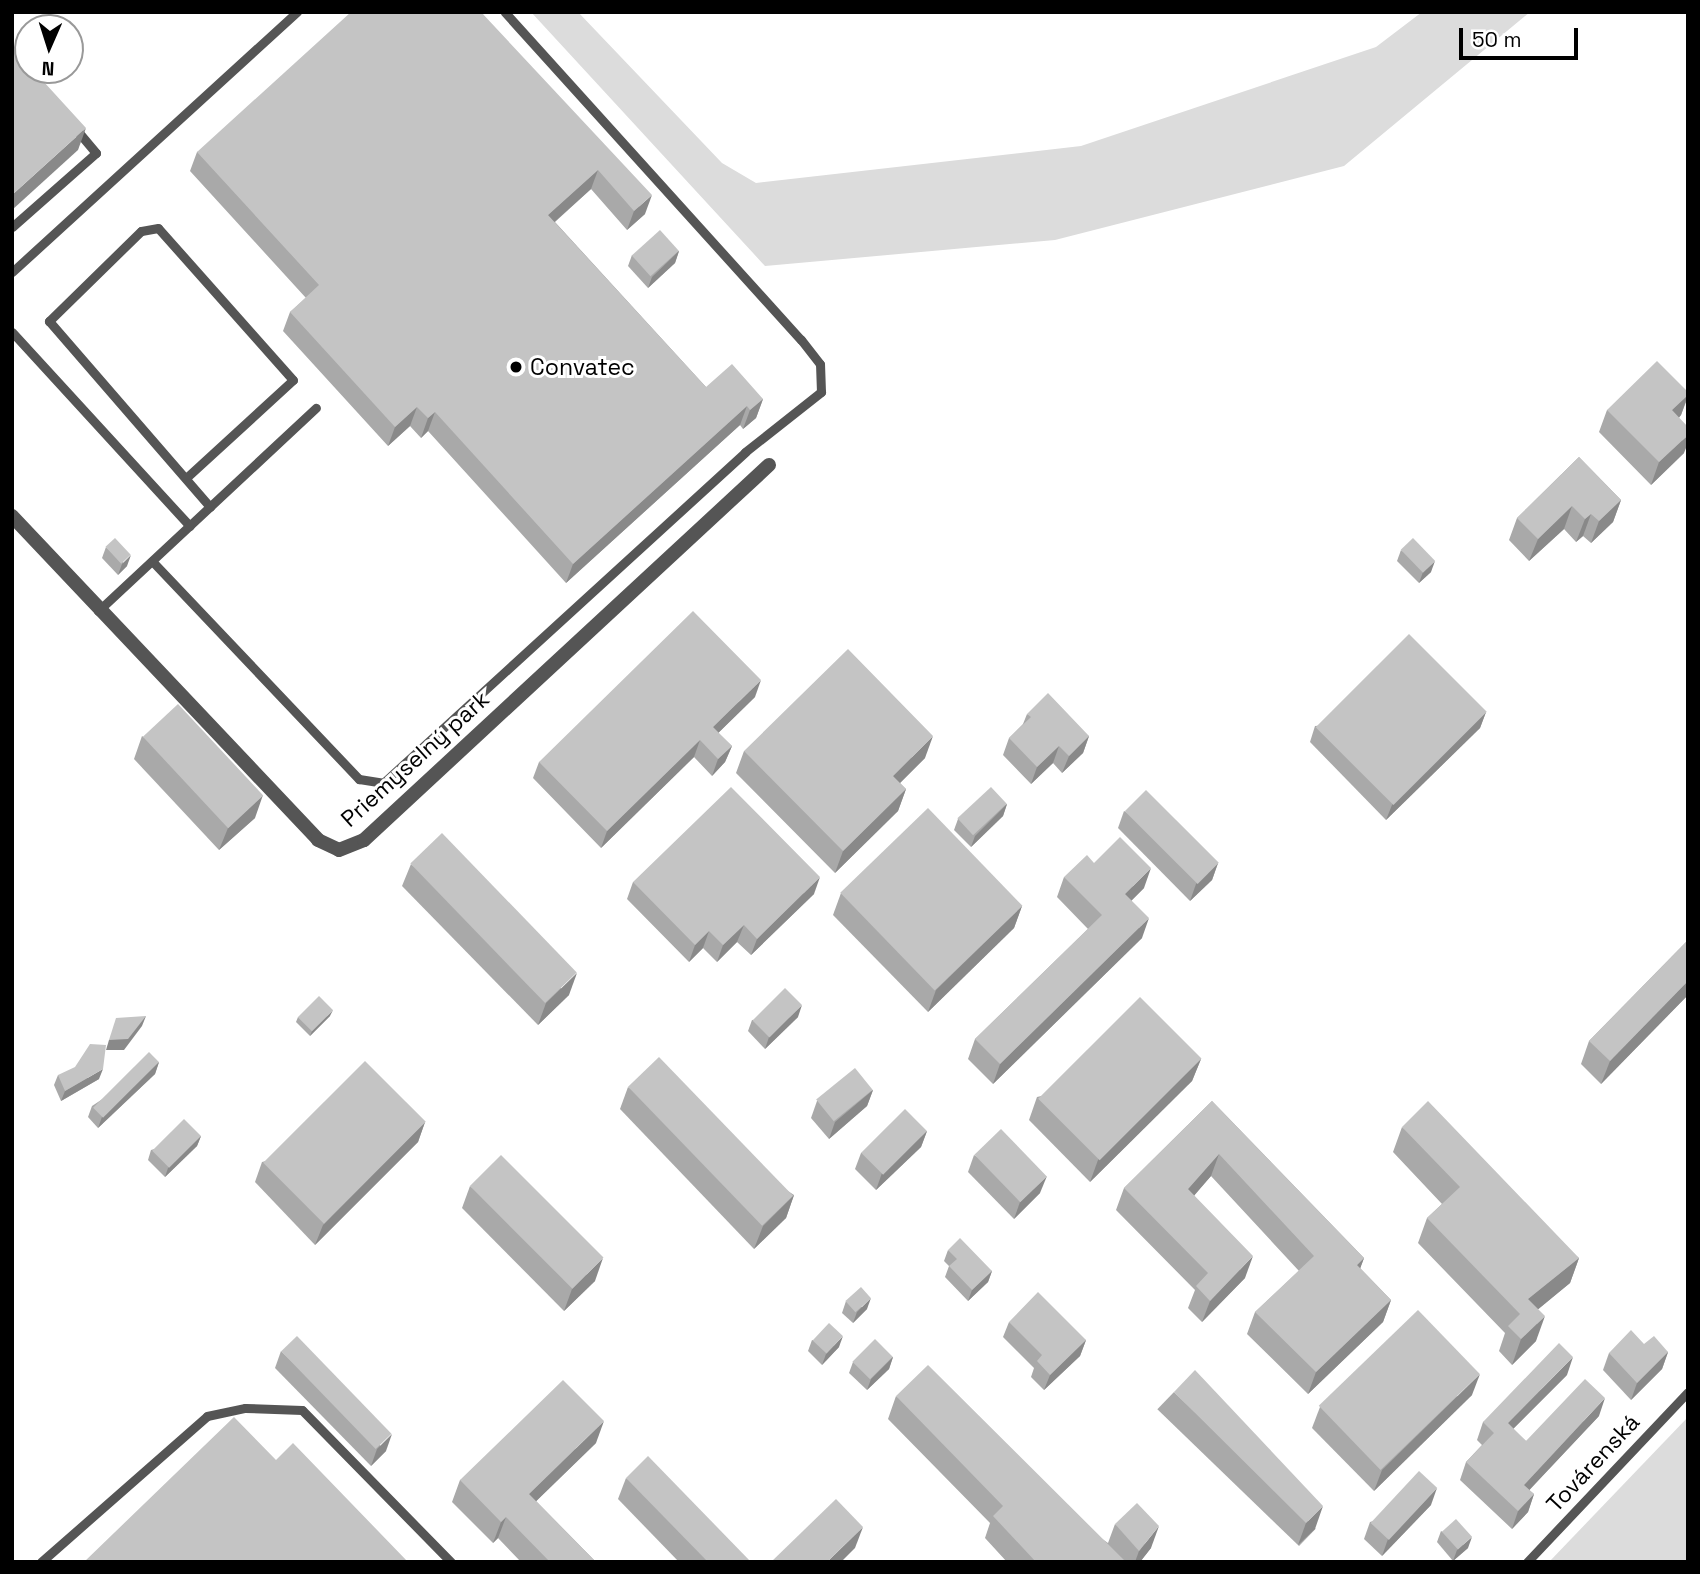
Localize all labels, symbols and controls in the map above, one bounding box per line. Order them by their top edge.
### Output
north arrow [14,14,84,84]
scale bar [1462,14,1581,58]
text: 50 m [1472,26,1522,53]
text: N [41,56,55,81]
place label: Convatec [530,353,635,381]
marker: Convatec [508,359,524,375]
street label: Priemyselný park [335,685,495,833]
street label: Továrenská [1541,1408,1645,1518]

